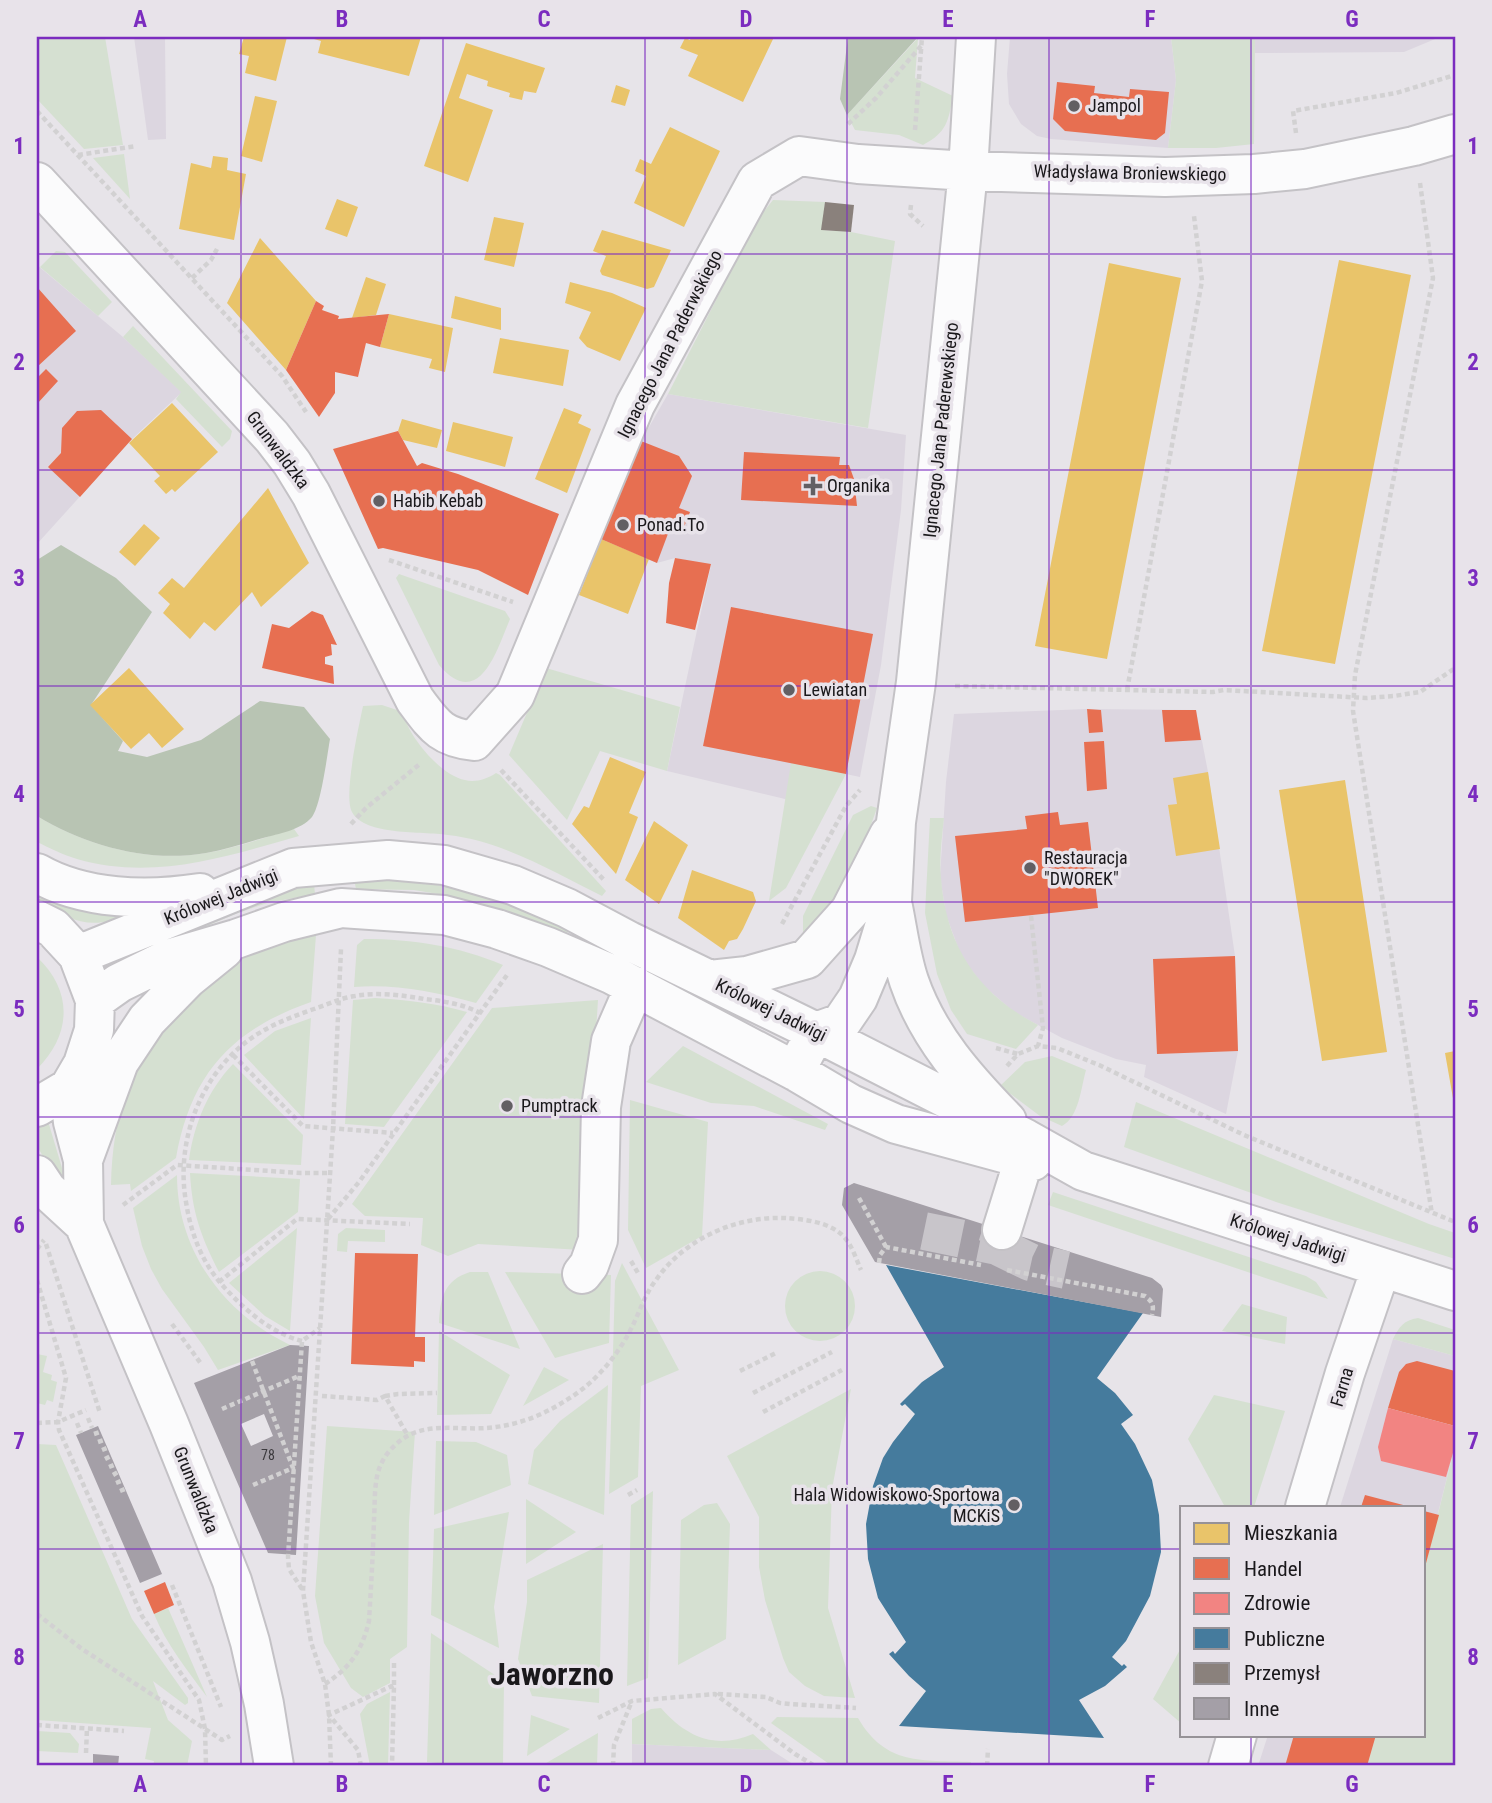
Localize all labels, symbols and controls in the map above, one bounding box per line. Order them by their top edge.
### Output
text: A [133,6,147,33]
text: B [336,6,348,33]
text: C [537,6,551,33]
text: D [740,6,753,33]
text: E [942,6,954,33]
text: F [1145,6,1156,33]
text: G [1345,6,1359,33]
place label: Jampol [1088,95,1141,116]
marker: Jampol [1066,98,1082,114]
text: 1 [13,133,25,160]
text: 1 [1467,133,1479,160]
street label: Władysława Broniewskiego [1033,160,1227,185]
street label: Ignacego Jana Paderwskiego [613,246,726,441]
street label: Ignacego Jana Paderewskiego [919,321,962,539]
text: 2 [13,349,25,376]
text: 2 [1467,349,1479,376]
street label: Grunwaldzka [242,407,314,493]
place label: Organika [827,475,890,496]
marker: Organika [805,478,821,494]
place label: Habib Kebab [393,490,483,511]
marker: Habib Kebab [371,493,387,509]
place label: Ponad.To [637,514,704,535]
marker: Ponad.To [615,517,631,533]
text: 3 [13,565,25,592]
text: 3 [1467,565,1479,592]
place label: Lewiatan [803,679,867,700]
marker: Lewiatan [781,682,797,698]
text: 4 [13,781,25,808]
text: 4 [1467,781,1479,808]
place label: Restauracja "DWOREK" [1044,847,1128,889]
marker: Restauracja "DWOREK" [1022,860,1038,876]
street label: Królowej Jadwigi [161,864,281,929]
street label: Królowej Jadwigi [712,974,830,1045]
text: 5 [13,996,25,1023]
text: 5 [1467,996,1479,1023]
place label: Pumptrack [521,1095,598,1116]
marker: Pumptrack [499,1098,515,1114]
street label: Królowej Jadwigi [1228,1209,1349,1266]
text: 6 [13,1212,25,1239]
text: 6 [1467,1212,1479,1239]
street label: Farna [1326,1365,1357,1409]
text: 7 [13,1428,25,1455]
text: 7 [1467,1428,1479,1455]
street label: Grunwaldzka [170,1443,223,1536]
house number: 78 [261,1447,275,1463]
place label: Hala Widowiskowo-Sportowa MCKiS [793,1484,1000,1526]
marker: Hala Widowiskowo-Sportowa MCKiS [1006,1497,1022,1513]
legend [1180,1506,1426,1736]
text: Mieszkania [1244,1521,1338,1545]
text: Handel [1244,1557,1302,1581]
text: Zdrowie [1244,1591,1310,1615]
text: Publiczne [1244,1627,1325,1651]
text: 8 [13,1644,25,1671]
text: 8 [1467,1644,1479,1671]
district label: Jaworzno [490,1655,614,1693]
text: Przemysł [1244,1661,1320,1685]
text: Inne [1244,1697,1280,1721]
text: A [133,1771,147,1798]
text: B [336,1771,348,1798]
text: C [537,1771,551,1798]
text: D [740,1771,753,1798]
text: E [942,1771,954,1798]
text: F [1145,1771,1156,1798]
text: G [1345,1771,1359,1798]

